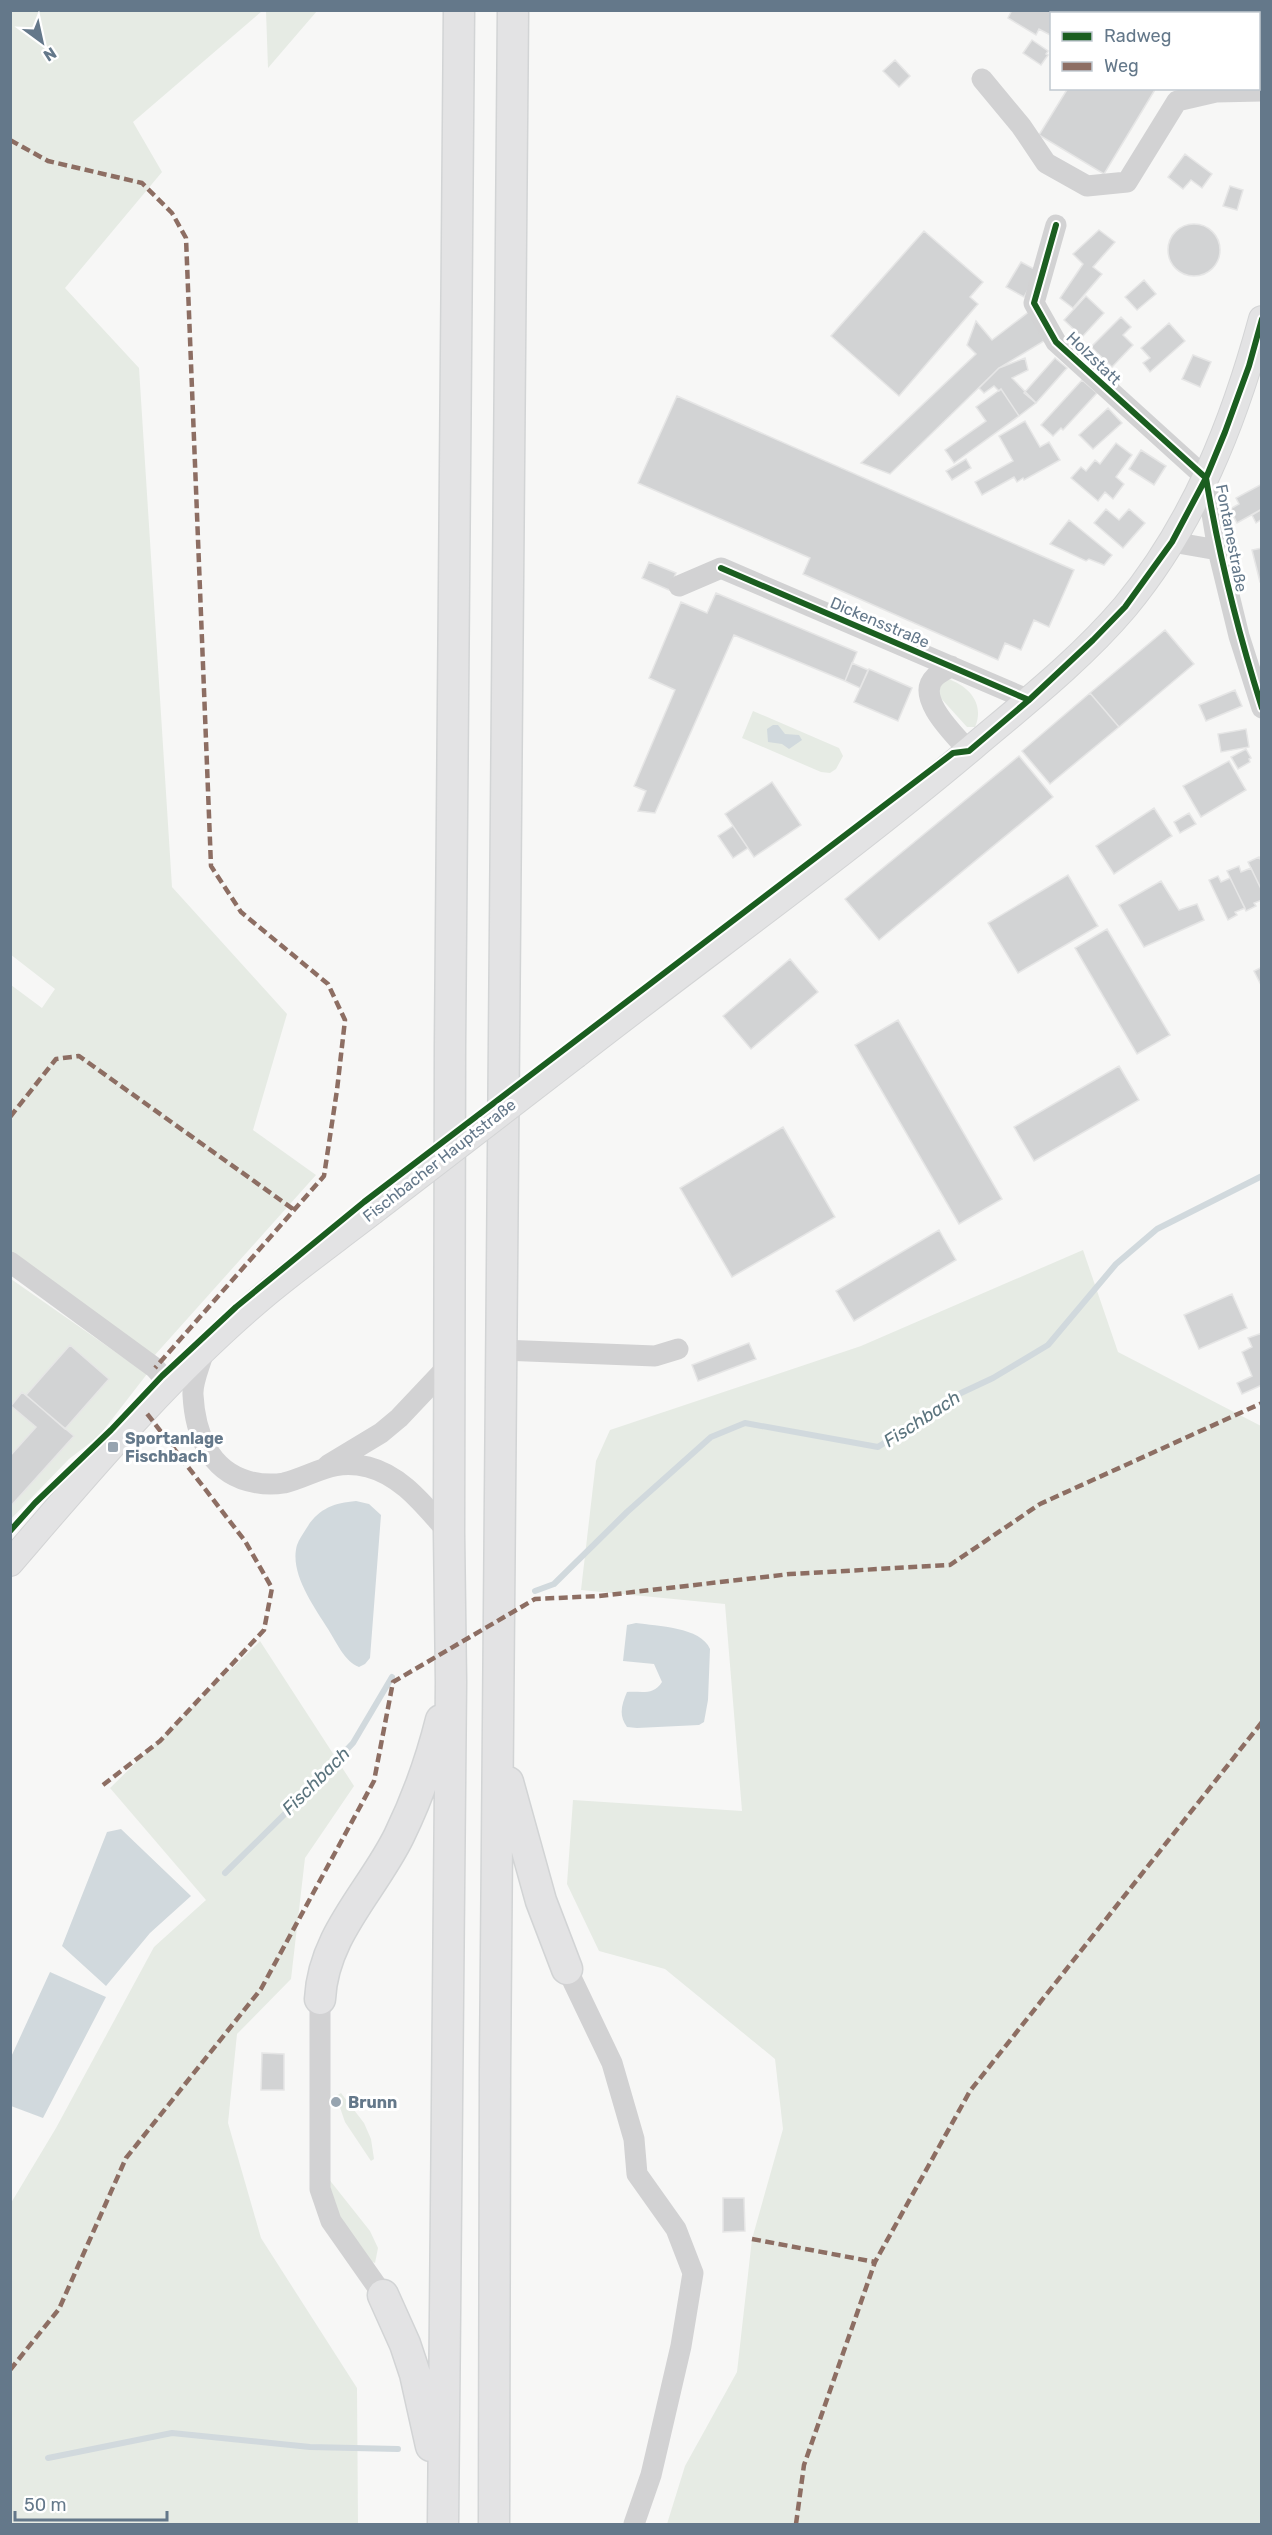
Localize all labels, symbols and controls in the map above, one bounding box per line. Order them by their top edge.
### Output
north arrow [12,12,72,72]
legend [1050,12,1260,90]
text: Radweg [1104,25,1171,47]
text: N [40,43,60,65]
text: Weg [1104,55,1139,77]
street label: Holzstatt [1062,328,1125,389]
street label: Fontanestraße [1212,483,1251,594]
street label: Dickensstraße [827,593,932,652]
street label: Fischbacher Hauptstraße [359,1095,520,1226]
water label: Fischbach [879,1386,965,1452]
place label: Sportanlage Fischbach [125,1429,224,1466]
marker: Sportanlage Fischbach [106,1440,120,1454]
water label: Fischbach [277,1742,355,1820]
place label: Brunn [348,2093,397,2112]
marker: Brunn [329,2095,343,2109]
scale bar [15,2484,166,2522]
text: 50 m [24,2494,67,2516]

